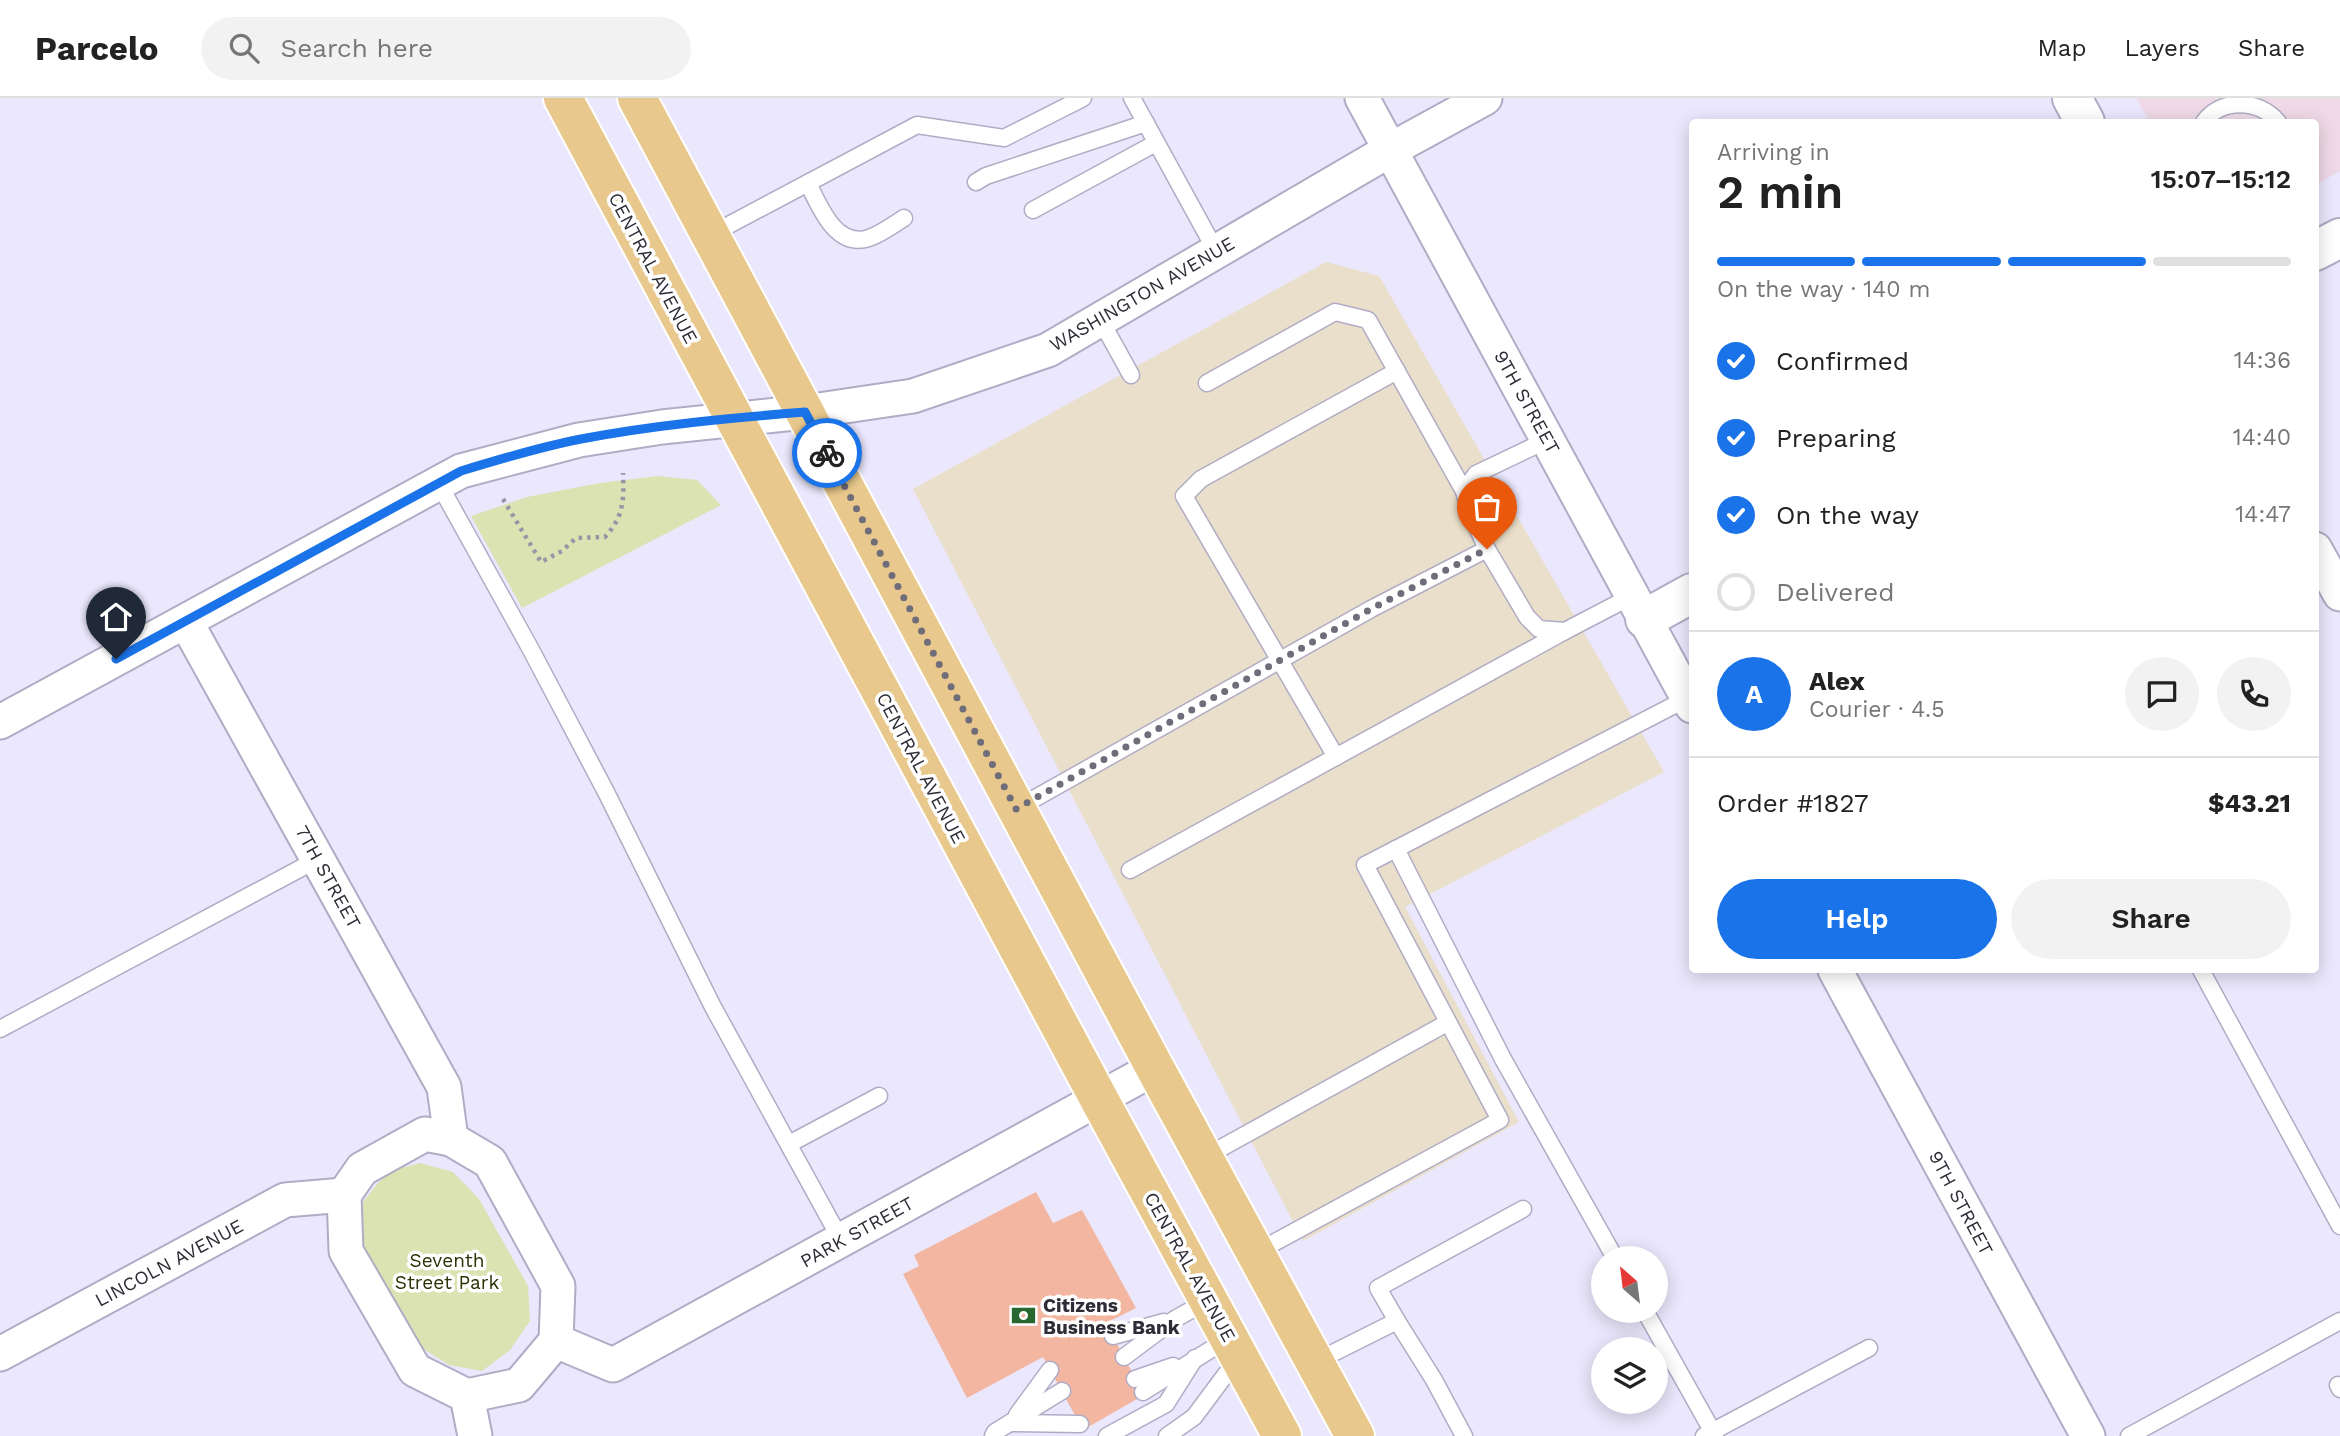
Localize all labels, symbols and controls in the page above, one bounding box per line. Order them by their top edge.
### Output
search box [201,17,691,80]
text: Parcelo [35,29,159,68]
icon: search [225,29,263,67]
text: Search here [281,33,433,63]
text: Map [2038,34,2086,62]
text: Layers [2124,34,2200,62]
text: Share [2238,34,2305,62]
text: Arriving in [1717,139,1830,166]
text: 15:07–15:12 [2151,164,2291,194]
text: 2 min [1717,165,1843,219]
street label: CENTRAL AVENUE [603,189,703,347]
street label: WASHINGTON AVENUE [1046,232,1238,356]
text: On the way · 140 m [1717,276,1930,303]
icon: check [1717,342,1755,380]
street label: 9TH STREET [1489,346,1565,458]
text: Confirmed [1776,346,1909,376]
text: 14:36 [2234,347,2291,374]
courier [792,418,862,488]
icon: check [1717,419,1755,457]
text: Preparing [1776,423,1896,453]
text: 14:40 [2233,424,2291,451]
icon: bike [808,434,846,472]
pin [1457,477,1517,549]
icon: bag [1468,488,1506,526]
icon: check [1717,496,1755,534]
text: On the way [1776,500,1919,530]
text: 14:47 [2235,501,2291,528]
text: Delivered [1776,577,1895,607]
pin [86,587,146,659]
icon: home [97,598,135,636]
button: chat [2125,657,2199,731]
button: phone [2217,657,2291,731]
text: Alex [1809,666,1865,696]
text: A [1745,679,1763,709]
street label: CENTRAL AVENUE [871,689,971,847]
text: Courier · 4.5 [1809,696,1945,723]
text: Order #1827 [1717,788,1869,818]
text: $43.21 [2208,788,2291,818]
street label: 7TH STREET [290,822,366,932]
button: Help [1717,879,1997,959]
button: Share [2011,879,2291,959]
street label: 9TH STREET [1924,1147,1998,1259]
street label: CENTRAL AVENUE [1139,1188,1241,1346]
street label: PARK STREET [796,1191,918,1273]
street label: LINCOLN AVENUE [91,1214,247,1312]
north arrow [1591,1246,1668,1323]
map controls [1591,1246,1668,1414]
park label: Seventh Street Park [395,1249,499,1294]
place label: Citizens Business Bank [1043,1294,1180,1339]
bank icon: Citizens Business Bank [1009,1302,1037,1330]
button: layers [1591,1337,1668,1414]

